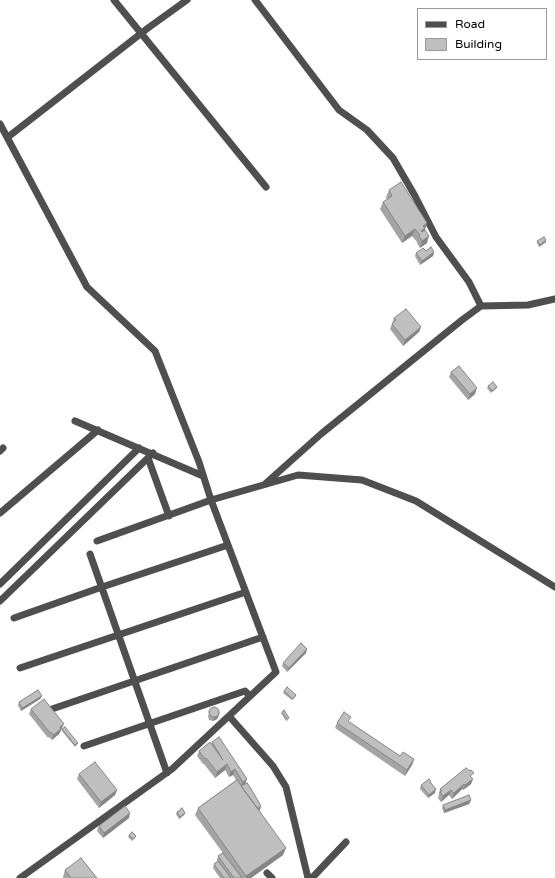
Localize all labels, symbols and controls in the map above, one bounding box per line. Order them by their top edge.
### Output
legend [417,8,547,60]
text: Road [455,17,485,31]
text: Building [455,37,502,51]

